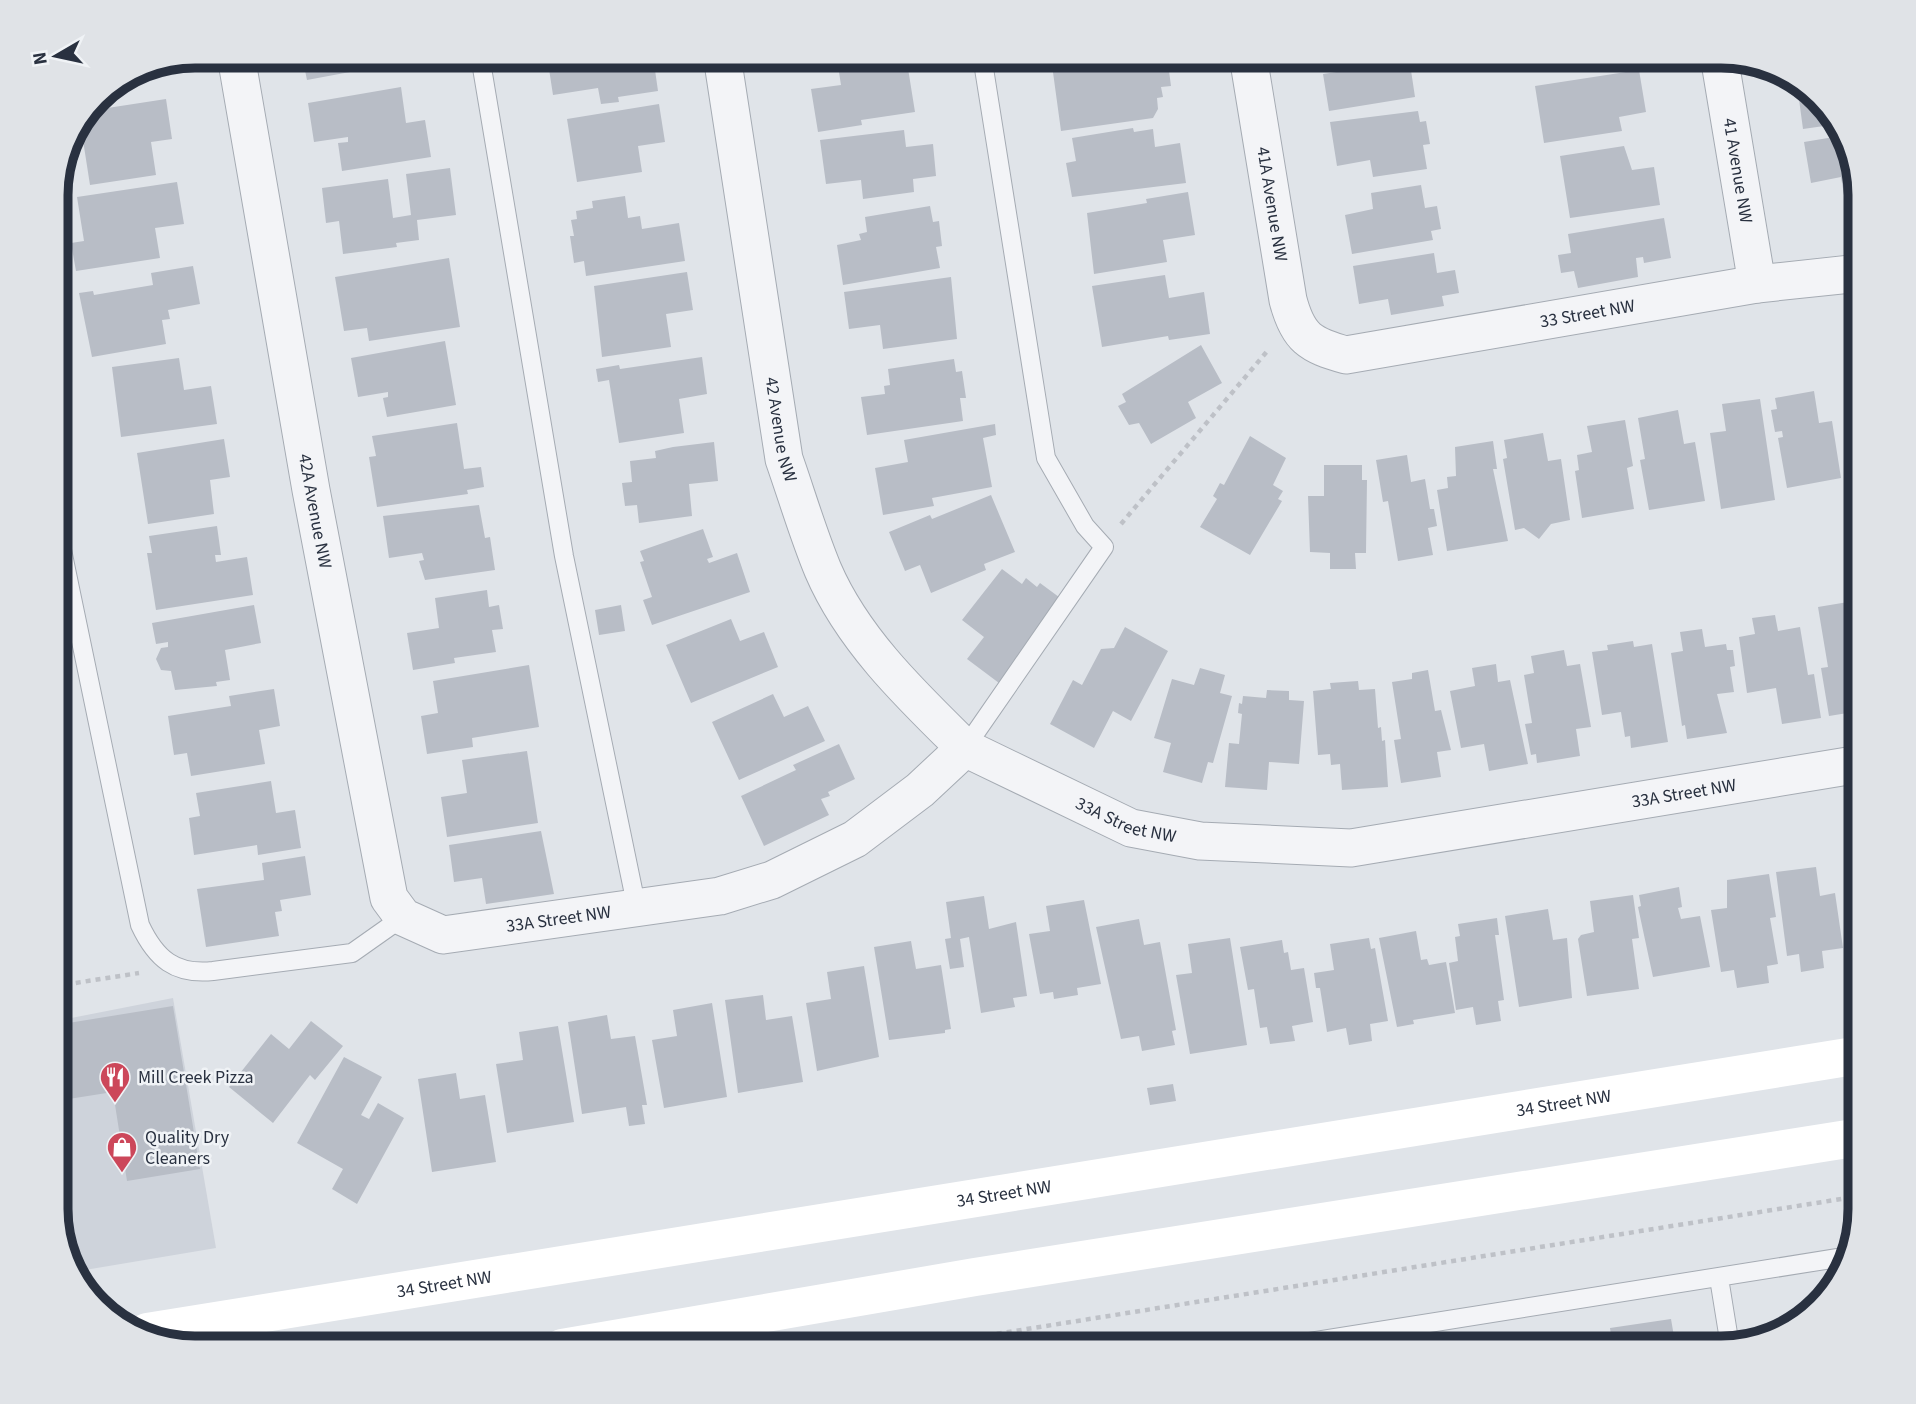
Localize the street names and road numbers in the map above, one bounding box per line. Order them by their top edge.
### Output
street label: 41 Avenue NW [1716,116,1759,225]
street label: 41A Avenue NW [1250,145,1294,263]
street label: 33 Street NW [1538,293,1637,334]
street label: 42 Avenue NW [759,375,803,485]
street label: 42A Avenue NW [292,452,338,571]
street label: 33A Street NW [1630,773,1738,815]
street label: 33A Street NW [1071,791,1178,849]
street label: 33A Street NW [504,899,613,939]
street label: 34 Street NW [1514,1083,1613,1123]
street label: 34 Street NW [955,1174,1053,1214]
street label: 34 Street NW [395,1264,494,1304]

